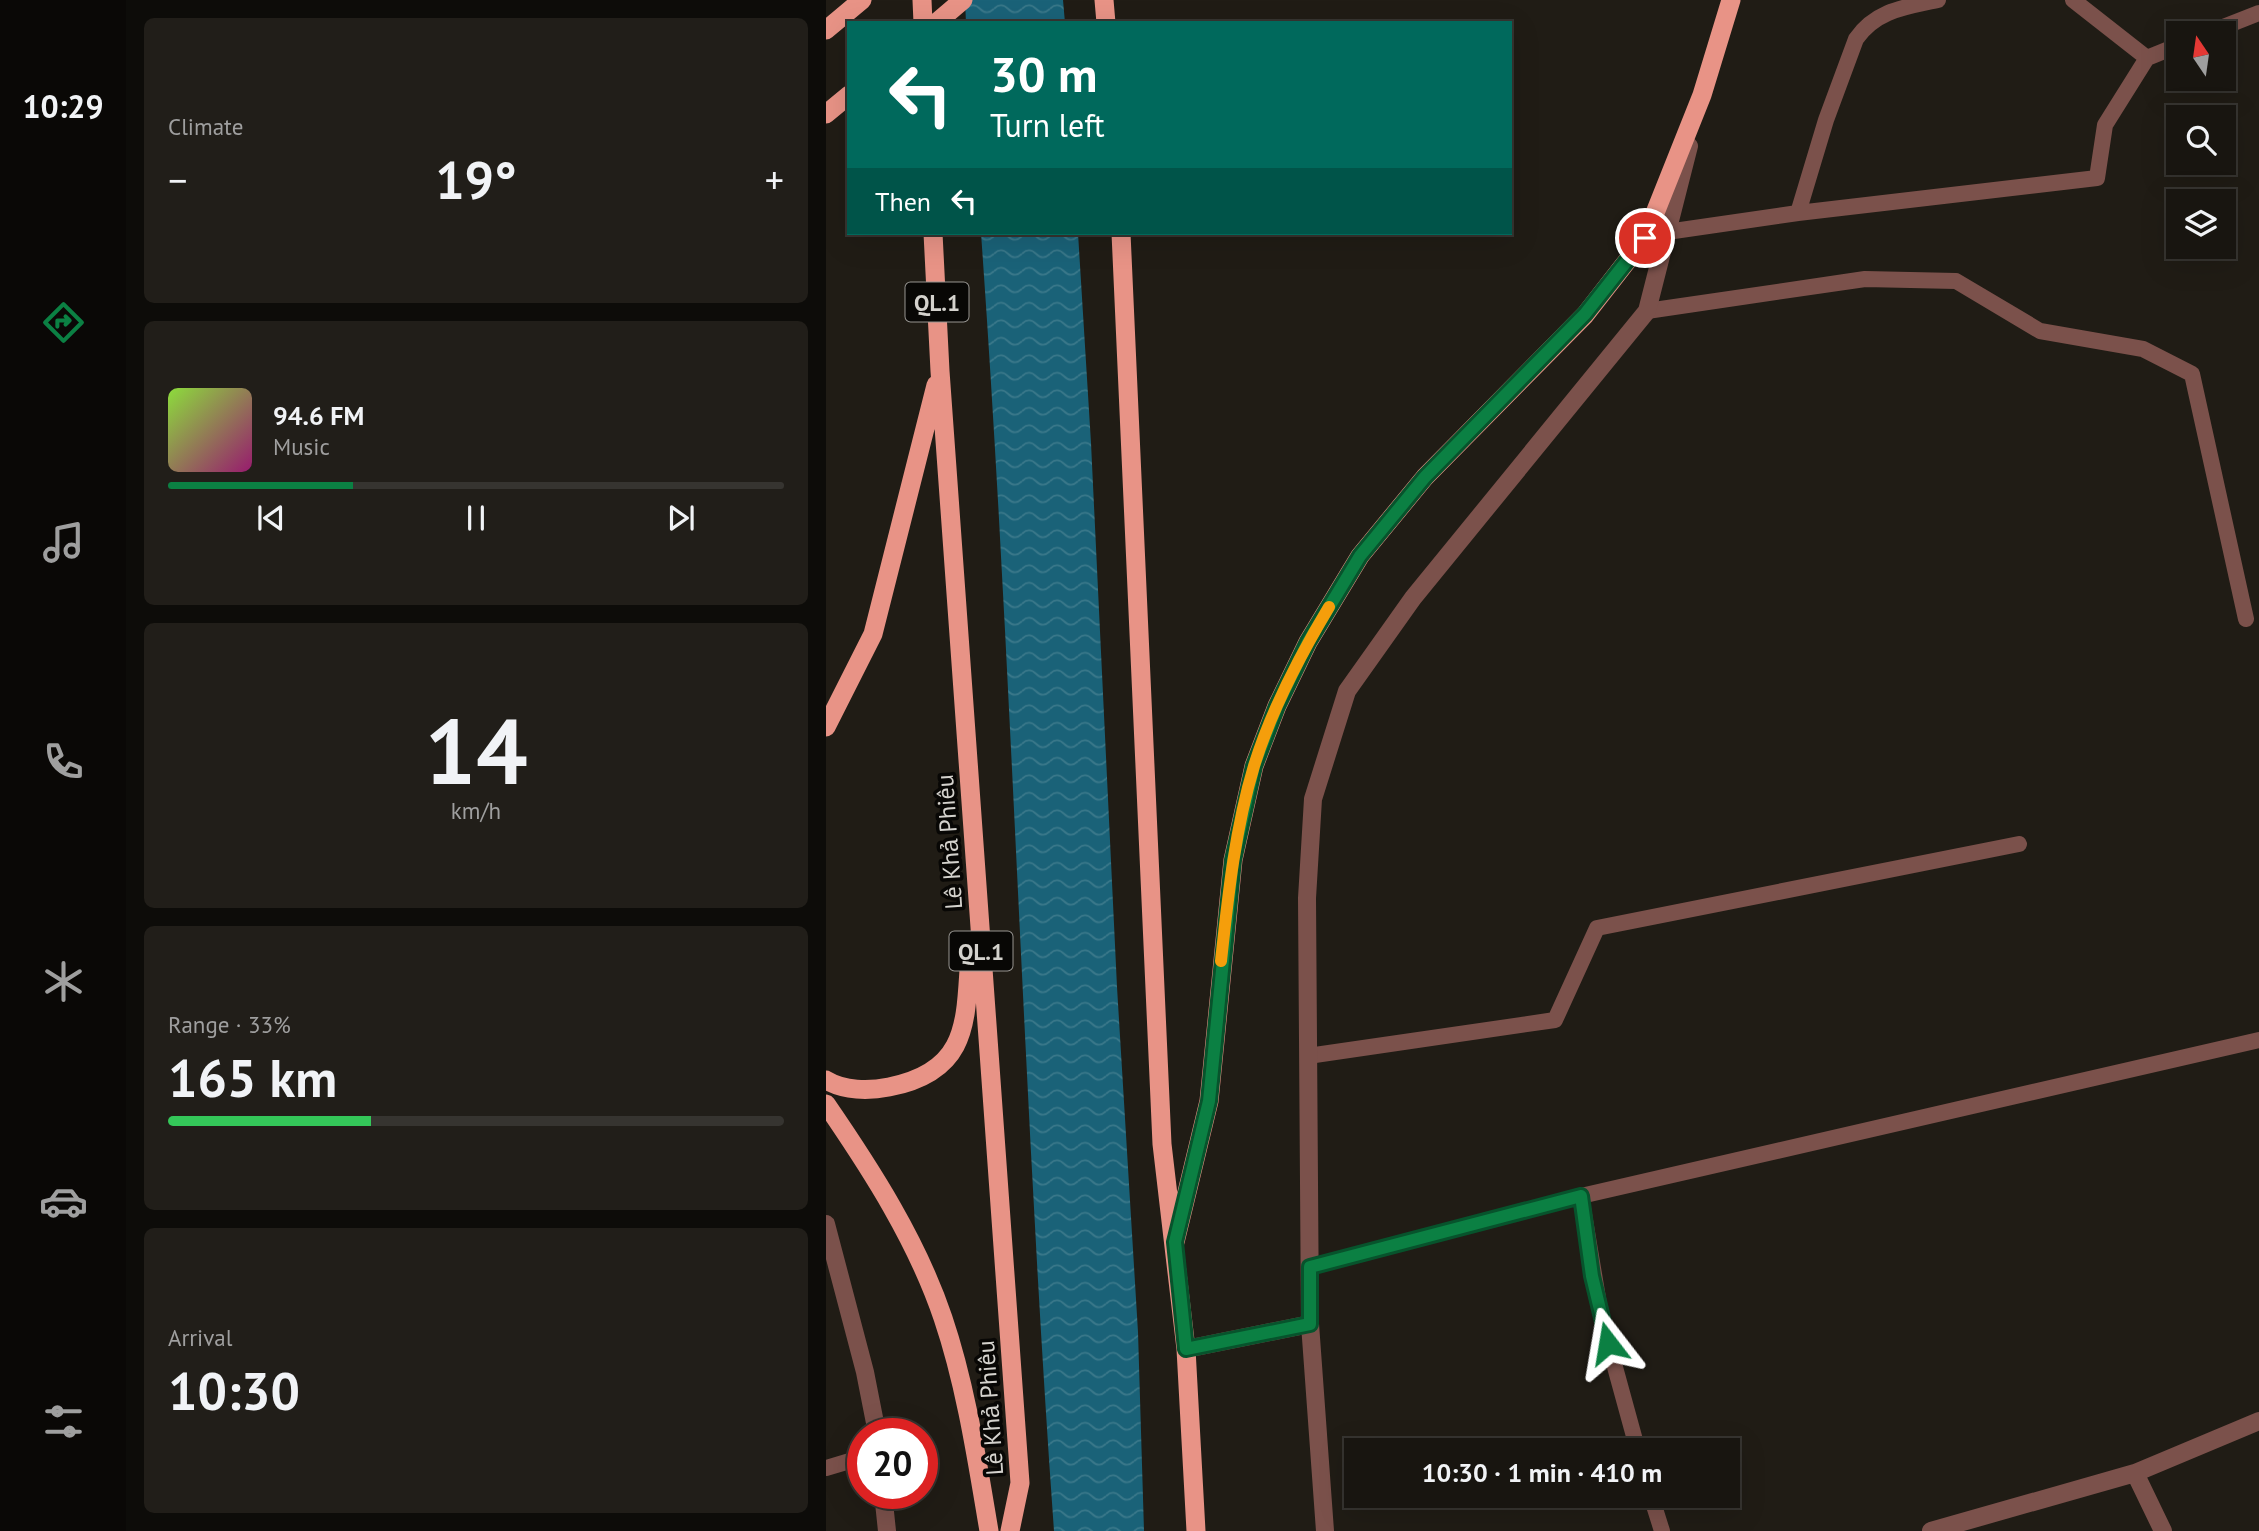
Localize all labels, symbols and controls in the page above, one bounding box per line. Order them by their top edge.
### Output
north arrow [2166,21,2236,91]
map controls [2166,21,2236,259]
text: 30 m [990,42,1097,106]
icon: left [875,49,966,140]
text: 10:29 [22,85,104,127]
text: Turn left [990,104,1105,146]
button: search [2166,105,2236,175]
text: Climate [168,112,243,141]
text: 19° [435,146,517,213]
text: − [168,155,187,204]
text: + [765,155,784,204]
icon: left [945,182,983,220]
text: Then [875,185,931,218]
button: layers [2166,189,2236,259]
pin [1615,208,1675,268]
icon: arrive [1626,219,1664,257]
road number: QL.1 [906,282,968,322]
icon: directions [39,298,88,347]
text: 94.6 FM [273,399,364,432]
text: Music [273,432,330,461]
icon: previous [252,499,290,537]
icon: pause [457,499,495,537]
icon: next [662,499,700,537]
icon: music [39,518,88,567]
text: 14 [424,691,528,809]
icon: phone [39,737,88,786]
street label: Lê Khả Phiêu [929,773,969,911]
text: km/h [451,796,501,825]
road number: QL.1 [950,932,1012,970]
icon: climate [39,957,88,1006]
text: Range · 33% [168,1010,291,1039]
text: 165 km [168,1044,337,1111]
icon: car [39,1177,88,1226]
position arrow [1571,1306,1645,1380]
text: Arrival [168,1323,232,1352]
street label: Lê Khả Phiêu [970,1339,1010,1477]
text: 10:30 [168,1357,300,1424]
icon: filters [39,1397,88,1446]
speed limit sign: 20 [847,1418,938,1509]
text: 10:30 · 1 min · 410 m [1422,1456,1662,1489]

